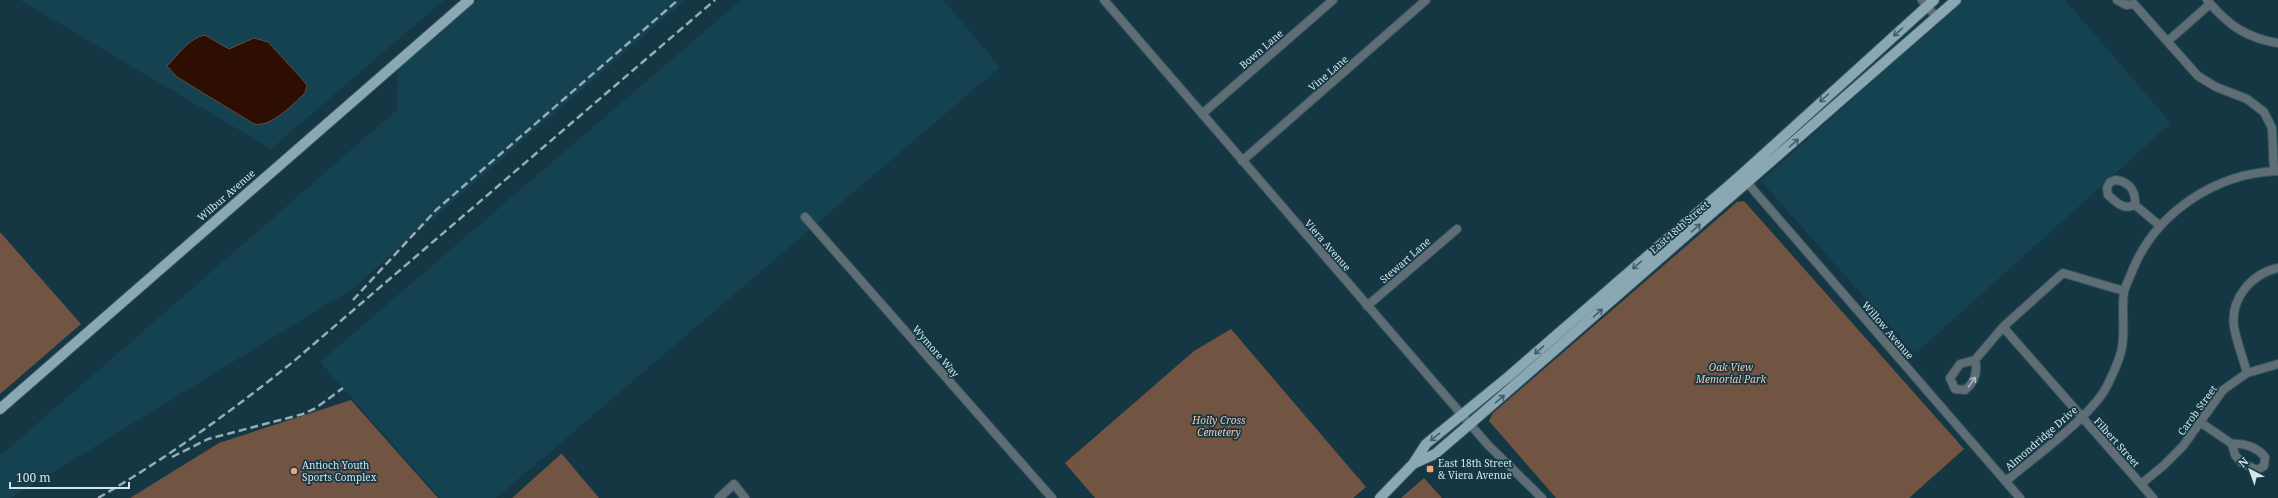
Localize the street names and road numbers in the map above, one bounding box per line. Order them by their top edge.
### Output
street label: Bown Lane [1236,26,1286,72]
street label: Vine Lane [1305,52,1351,94]
street label: Wilbur Avenue [194,166,258,224]
street label: East 18th Street [1646,197,1712,257]
street label: Viera Avenue [1302,216,1354,274]
street label: Stewart Lane [1377,234,1433,286]
street label: Willow Avenue [1859,298,1917,362]
street label: Wymore Way [909,322,963,380]
street label: Carob Street [2174,382,2220,438]
street label: Almondridge Drive [2002,403,2080,473]
street label: Filbert Street [2091,414,2143,470]

